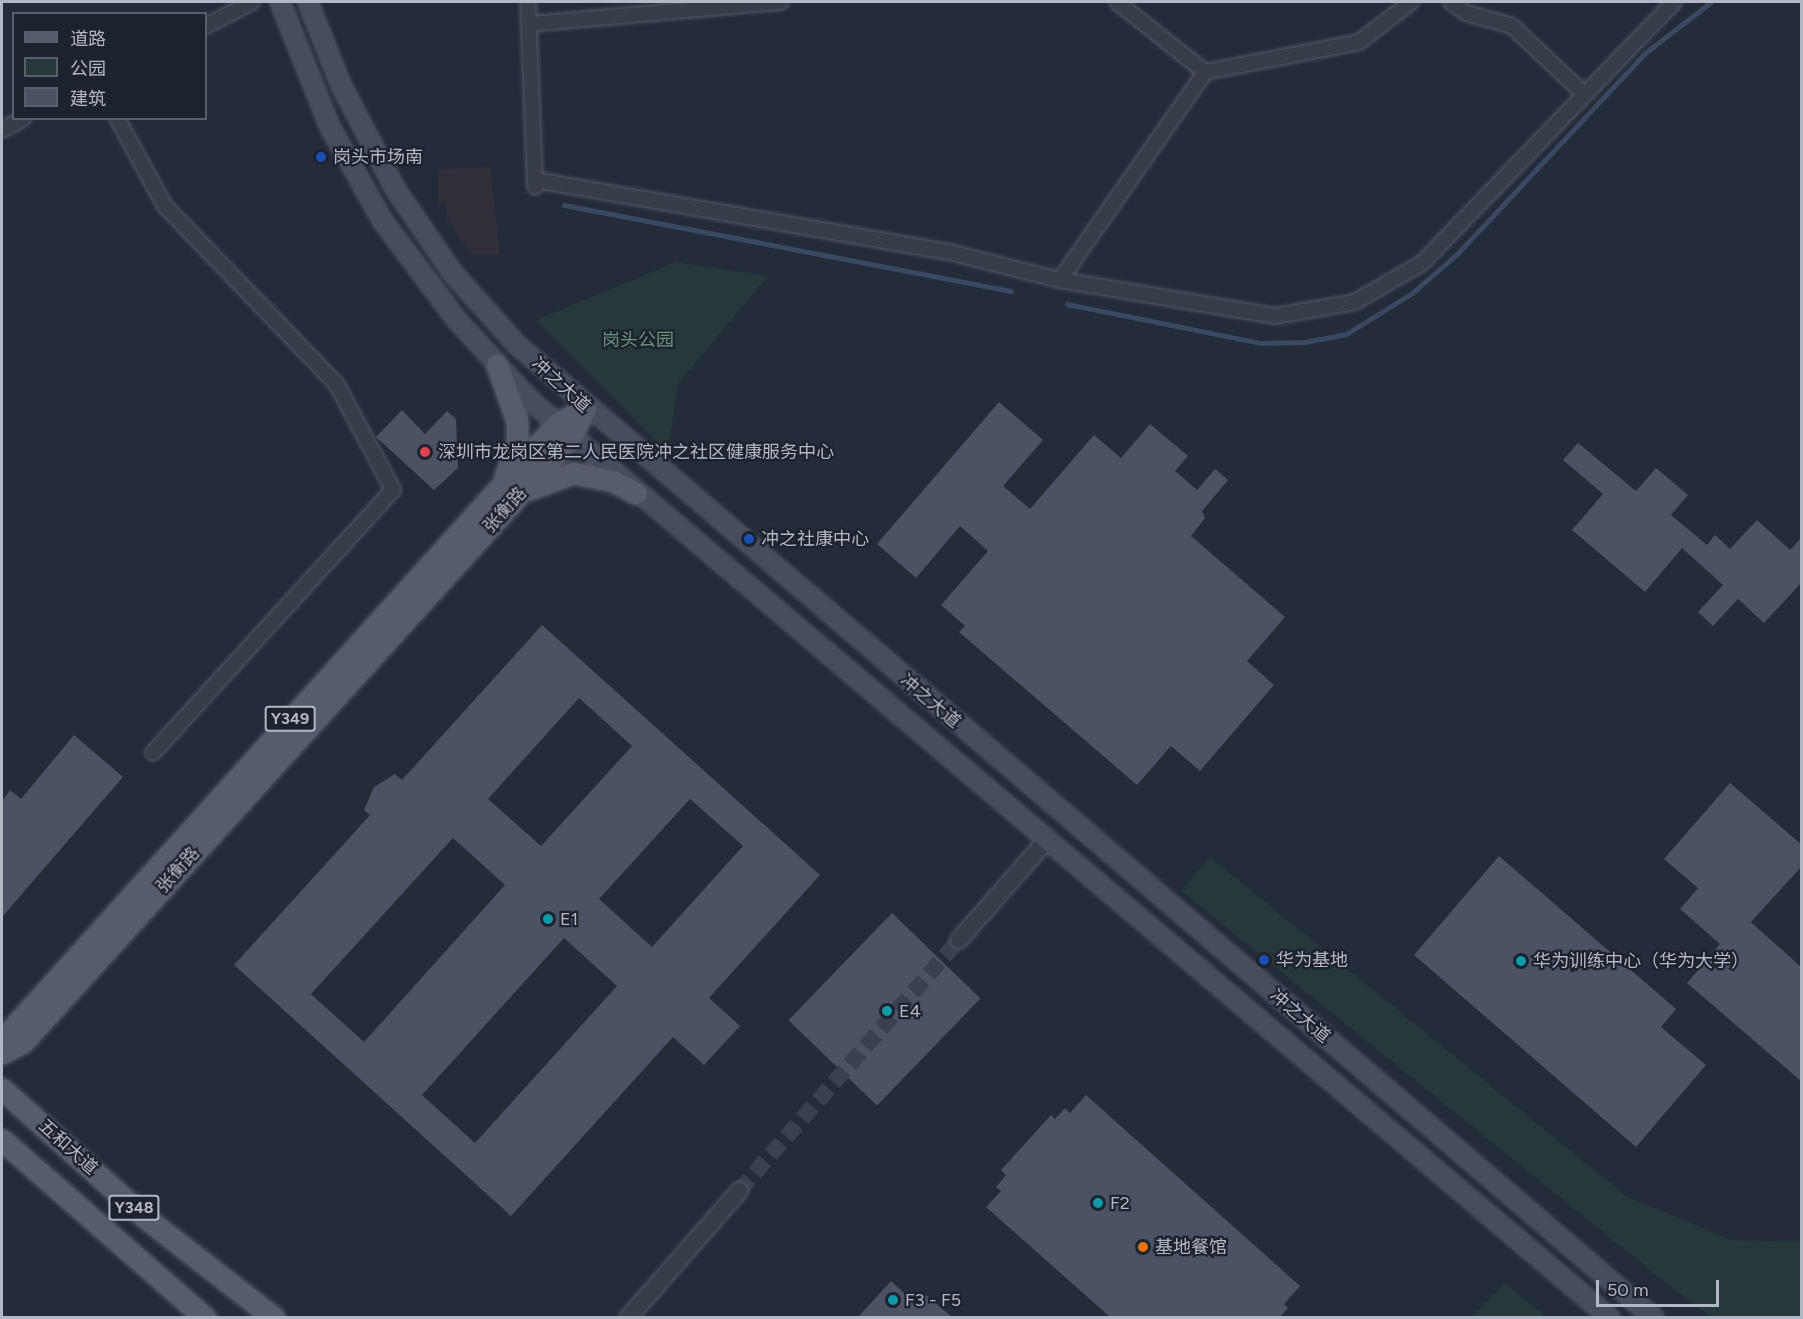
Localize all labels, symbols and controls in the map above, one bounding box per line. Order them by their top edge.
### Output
legend [12,12,207,120]
text: 道路 [70,28,106,50]
text: 公园 [70,58,106,80]
text: 建筑 [70,88,106,110]
place label: 岗头市场南 [333,146,423,168]
marker: 岗头市场南 [314,150,328,164]
park label: 岗头公园 [602,329,674,351]
street label: 冲之大道 [527,353,595,417]
place label: 深圳市龙岗区第二人民医院冲之社区健康服务中心 [438,441,834,463]
marker: 深圳市龙岗区第二人民医院冲之社区健康服务中心 [416,443,434,461]
street label: 张衡路 [479,483,531,537]
place label: 冲之社康中心 [761,528,869,550]
marker: 冲之社康中心 [742,532,756,546]
street label: 冲之大道 [895,670,965,732]
road number: Y349 [264,706,316,732]
street label: 张衡路 [152,843,204,897]
place label: E1 [560,908,578,930]
marker: E1 [541,912,555,926]
place label: 华为基地 [1276,949,1348,971]
place label: 华为训练中心（华为大学） [1533,950,1749,972]
marker: 华为基地 [1257,953,1271,967]
marker: 华为训练中心（华为大学） [1514,954,1528,968]
street label: 冲之大道 [1265,985,1335,1047]
place label: E4 [899,1000,921,1022]
marker: E4 [880,1004,894,1018]
street label: 五和大道 [34,1115,102,1179]
place label: F2 [1110,1192,1130,1214]
road number: Y348 [107,1195,161,1221]
marker: F2 [1091,1196,1105,1210]
place label: 基地餐馆 [1155,1236,1227,1258]
marker: 基地餐馆 [1136,1240,1150,1254]
scale bar [1599,1268,1722,1306]
text: 50 m [1607,1279,1649,1301]
place label: F3 - F5 [905,1289,961,1311]
marker: F3 - F5 [886,1293,900,1307]

